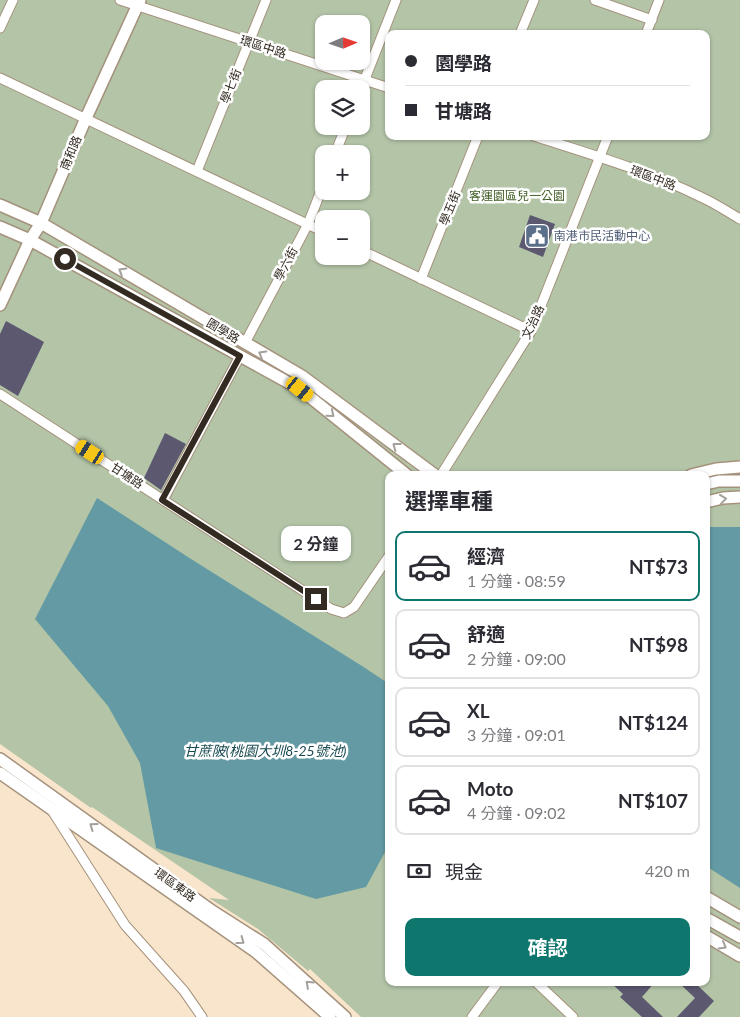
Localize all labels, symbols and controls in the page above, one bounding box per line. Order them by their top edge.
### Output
north arrow [315,15,370,70]
map controls [315,15,370,265]
street label: 環區中路 [238,32,288,61]
text: 園學路 [435,51,492,74]
street label: 學七街 [217,66,244,105]
button: layers [315,80,370,135]
text: 甘塘路 [435,99,492,122]
street label: 南和路 [57,133,84,172]
button: + [315,145,370,200]
street label: 環區中路 [628,162,678,193]
street label: 學五街 [436,188,463,227]
park label: 客運園區兒一公園 [469,188,565,203]
button: − [315,210,370,265]
public building icon: 南港市民活動中心 [524,223,550,249]
place label: 南港市民活動中心 [554,228,650,243]
street label: 學六街 [270,244,301,283]
route start [54,248,76,270]
one-way arrow [119,267,128,277]
street label: 文治路 [518,302,547,341]
street label: 園學路 [204,315,243,346]
one-way arrow [259,350,268,360]
car [283,374,316,404]
one-way arrow [325,409,334,417]
car [73,438,106,466]
one-way arrow [392,443,402,452]
street label: 甘塘路 [108,459,146,492]
text: 選擇車種 [405,487,493,514]
one-way arrow [719,494,727,505]
callout: 2 分鐘 [281,526,351,562]
text: 2 分鐘 [293,534,339,553]
icon: car [407,544,452,589]
text: 經濟 [467,544,505,567]
text: NT$73 [629,555,688,578]
text: 1 分鐘 · 08:59 [467,571,566,590]
route end [305,588,327,610]
icon: car [407,622,452,667]
text: 舒適 [467,622,505,645]
text: NT$98 [629,633,688,656]
text: 2 分鐘 · 09:00 [467,649,566,668]
text: XL [467,699,490,722]
icon: car [407,700,452,745]
text: NT$124 [618,711,688,734]
text: 3 分鐘 · 09:01 [467,725,566,744]
water label: 甘蔗陂(桃園大圳8-25號池) [184,742,347,759]
text: Moto [467,777,513,800]
icon: car [407,778,452,823]
text: NT$107 [618,789,688,812]
text: 4 分鐘 · 09:02 [467,803,566,822]
one-way arrow [90,823,99,832]
icon: cash [405,857,433,885]
text: 現金 [445,860,483,883]
text: 420 m [645,861,690,880]
street label: 環區東路 [151,864,199,905]
button: 確認 [405,918,690,976]
one-way arrow [235,935,245,944]
one-way arrow [718,940,727,950]
one-way arrow [305,981,314,990]

